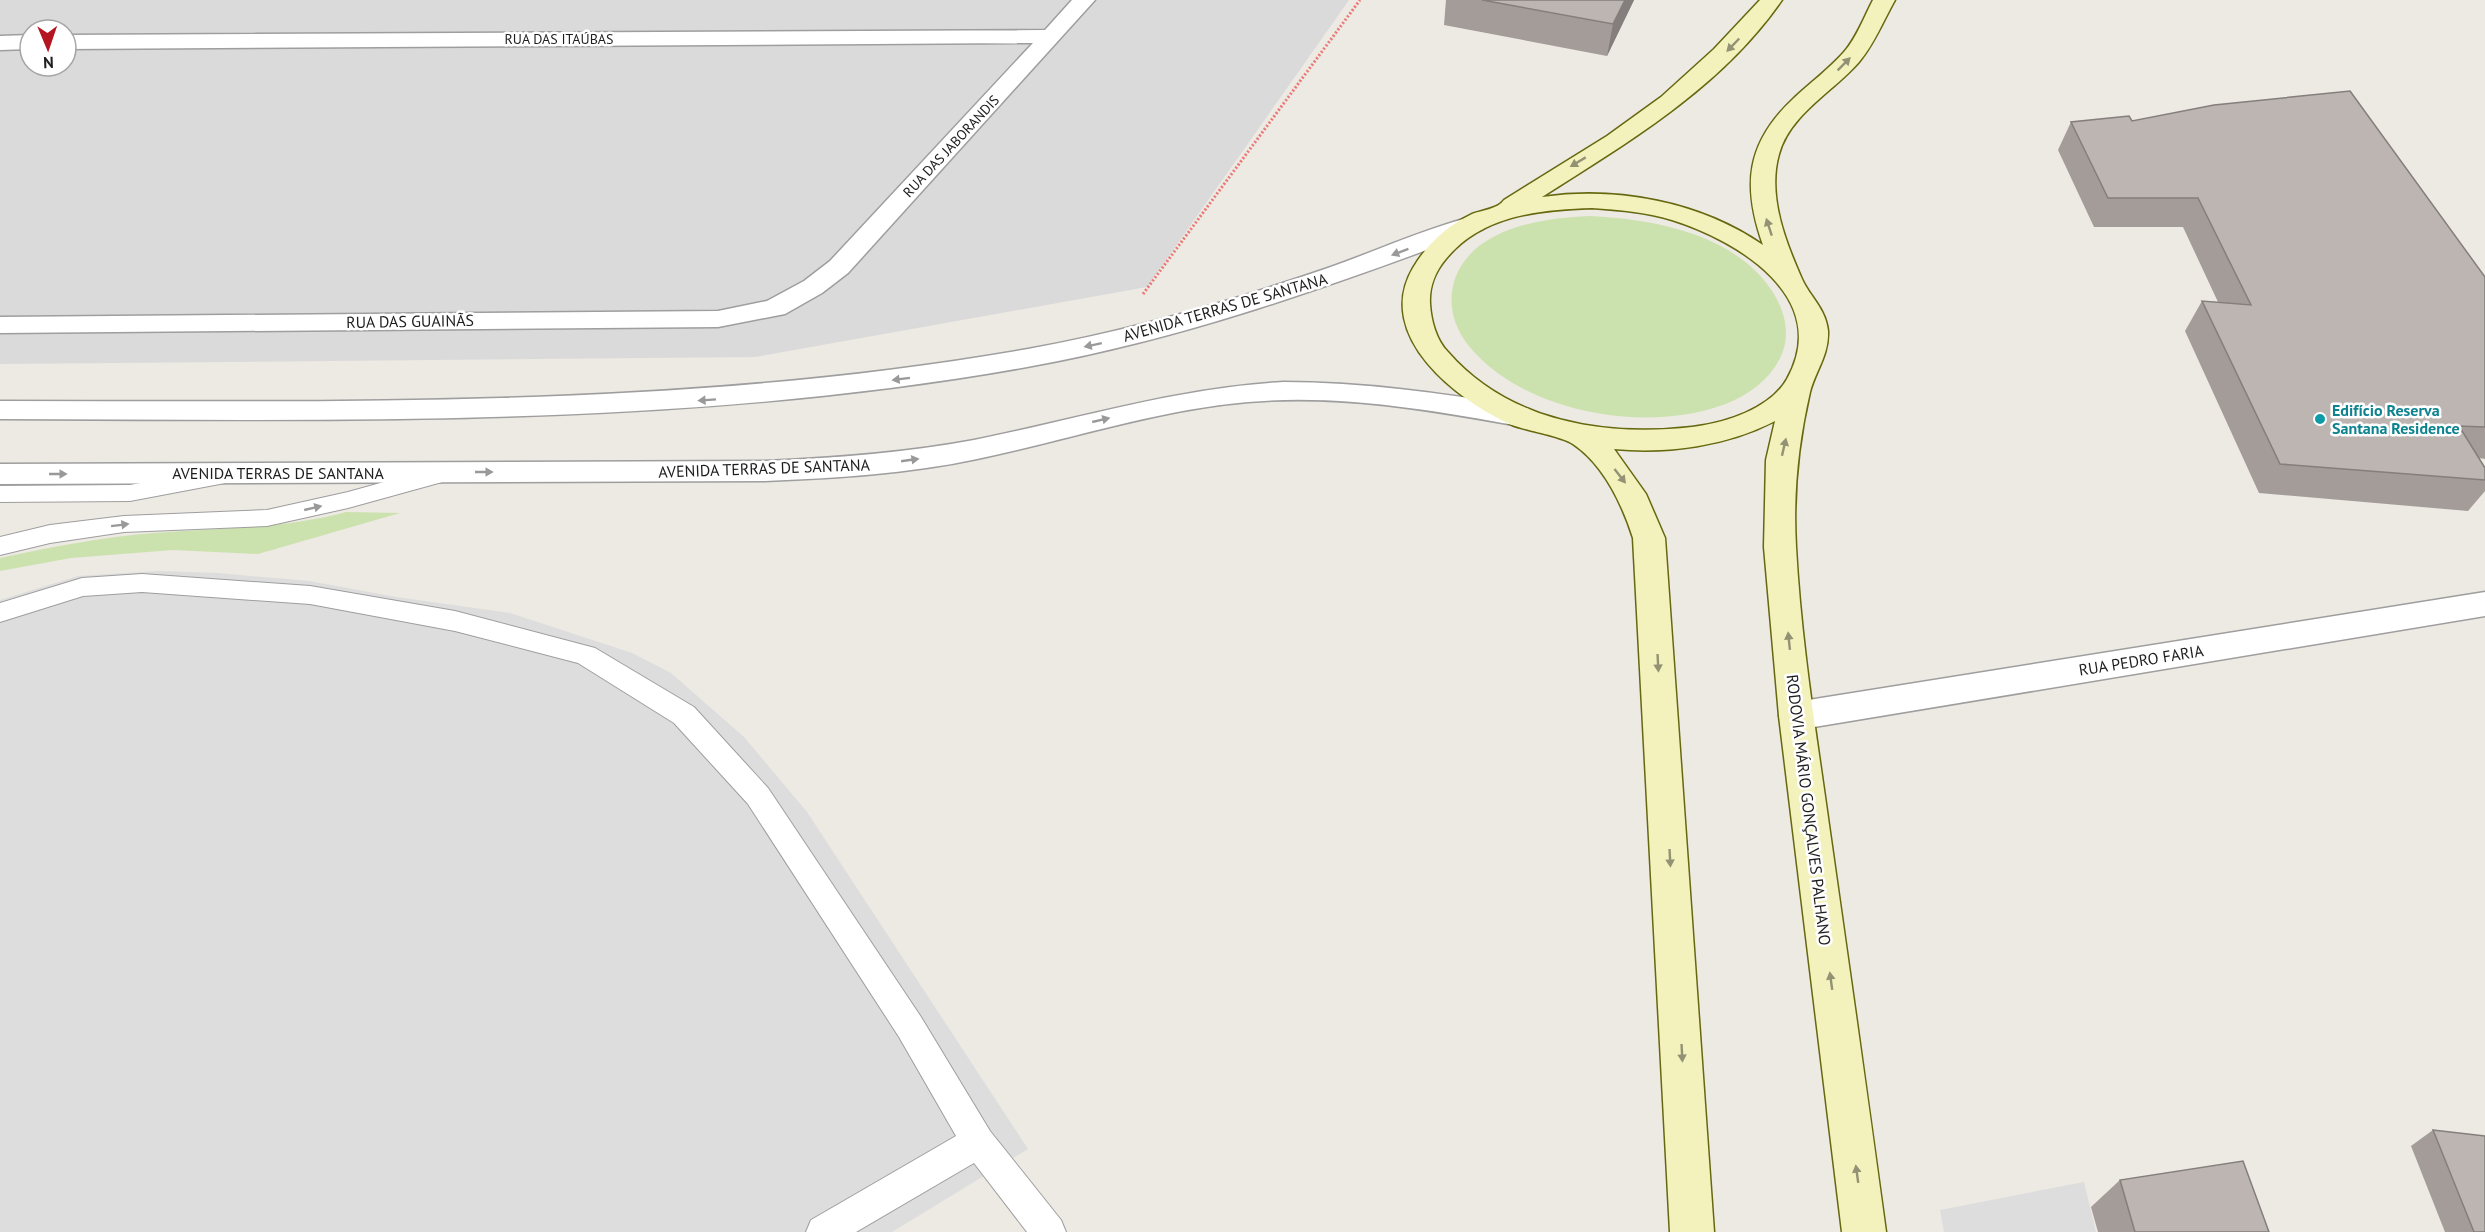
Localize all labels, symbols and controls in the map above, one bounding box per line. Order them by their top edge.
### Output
north arrow [18,18,78,78]
street label: RUA DAS ITAÚBAS [504,30,614,48]
one-way arrow [1726,37,1740,52]
text: N [43,53,54,73]
one-way arrow [1836,58,1850,72]
street label: RUA DAS JABORANDIS [899,91,1003,201]
one-way arrow [1570,157,1586,168]
one-way arrow [1764,218,1773,236]
one-way arrow [1391,248,1409,257]
street label: AVENIDA TERRAS DE SANTANA [1120,268,1330,346]
street label: RUA DAS GUAINÃS [346,310,474,332]
one-way arrow [1084,340,1102,350]
one-way arrow [892,374,911,384]
one-way arrow [698,395,717,404]
place label: Edifício Reserva Santana Residence [2332,400,2460,438]
marker: Edifício Reserva Santana Residence [2313,412,2327,426]
one-way arrow [1092,415,1110,425]
one-way arrow [1779,438,1789,456]
street label: AVENIDA TERRAS DE SANTANA [658,454,871,482]
one-way arrow [901,455,920,465]
street label: AVENIDA TERRAS DE SANTANA [172,463,384,483]
one-way arrow [475,467,494,477]
one-way arrow [1613,468,1626,484]
one-way arrow [49,469,68,479]
one-way arrow [304,503,323,513]
one-way arrow [110,520,129,529]
one-way arrow [1784,632,1794,651]
street label: RUA PEDRO FARIA [2077,640,2205,680]
one-way arrow [1654,654,1663,673]
street label: RODOVIA MÁRIO GONÇALVES PALHANO [1782,673,1836,947]
one-way arrow [1665,849,1675,868]
one-way arrow [1827,971,1836,990]
one-way arrow [1677,1043,1686,1062]
one-way arrow [1852,1164,1861,1183]

